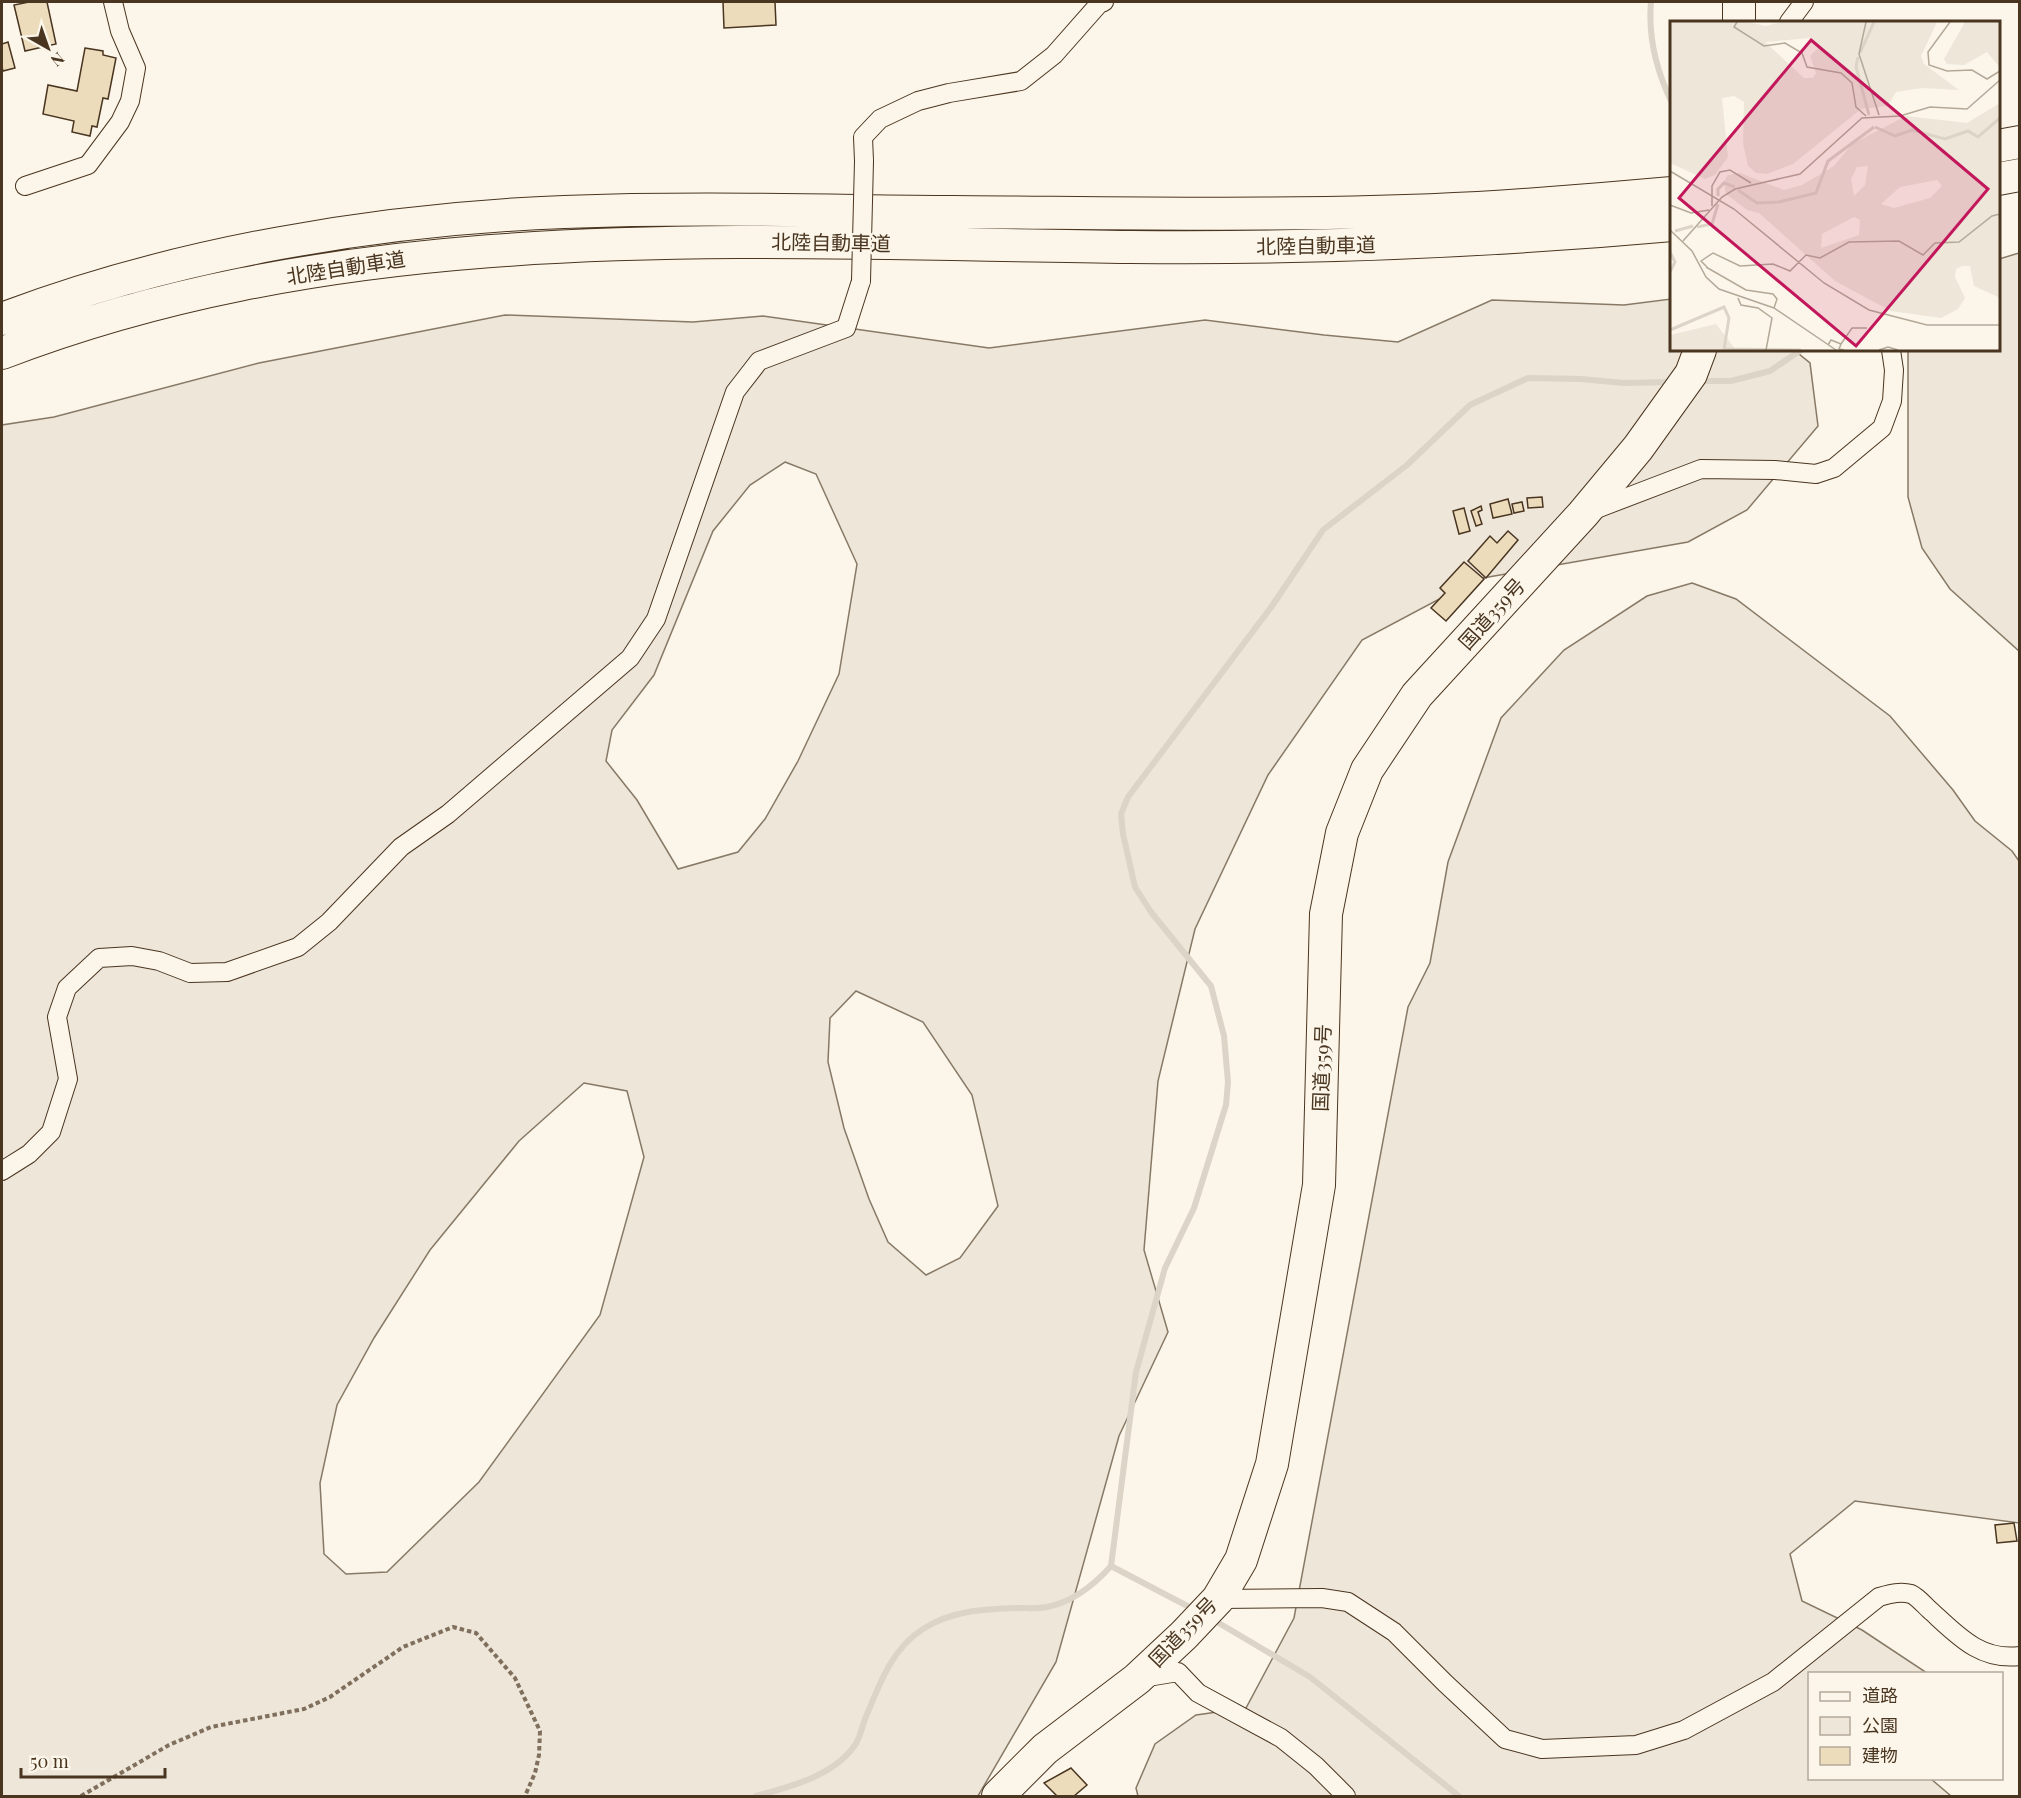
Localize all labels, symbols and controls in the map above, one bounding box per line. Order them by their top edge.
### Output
north arrow [18,18,78,78]
inset map [1670,21,2000,351]
text: N [46,48,69,72]
street label: 北陸自動車道 [771,227,891,256]
street label: 北陸自動車道 [1256,230,1376,259]
street label: 北陸自動車道 [284,244,407,289]
street label: 国道359号 [1452,571,1530,655]
street label: 国道359号 [1305,1024,1336,1112]
street label: 国道359号 [1142,1590,1222,1672]
legend [1808,1672,2003,1780]
text: 道路 [1862,1683,1898,1707]
text: 公園 [1862,1713,1898,1737]
scale bar [21,1741,165,1779]
text: 建物 [1862,1743,1898,1767]
text: 50 m [30,1749,69,1773]

